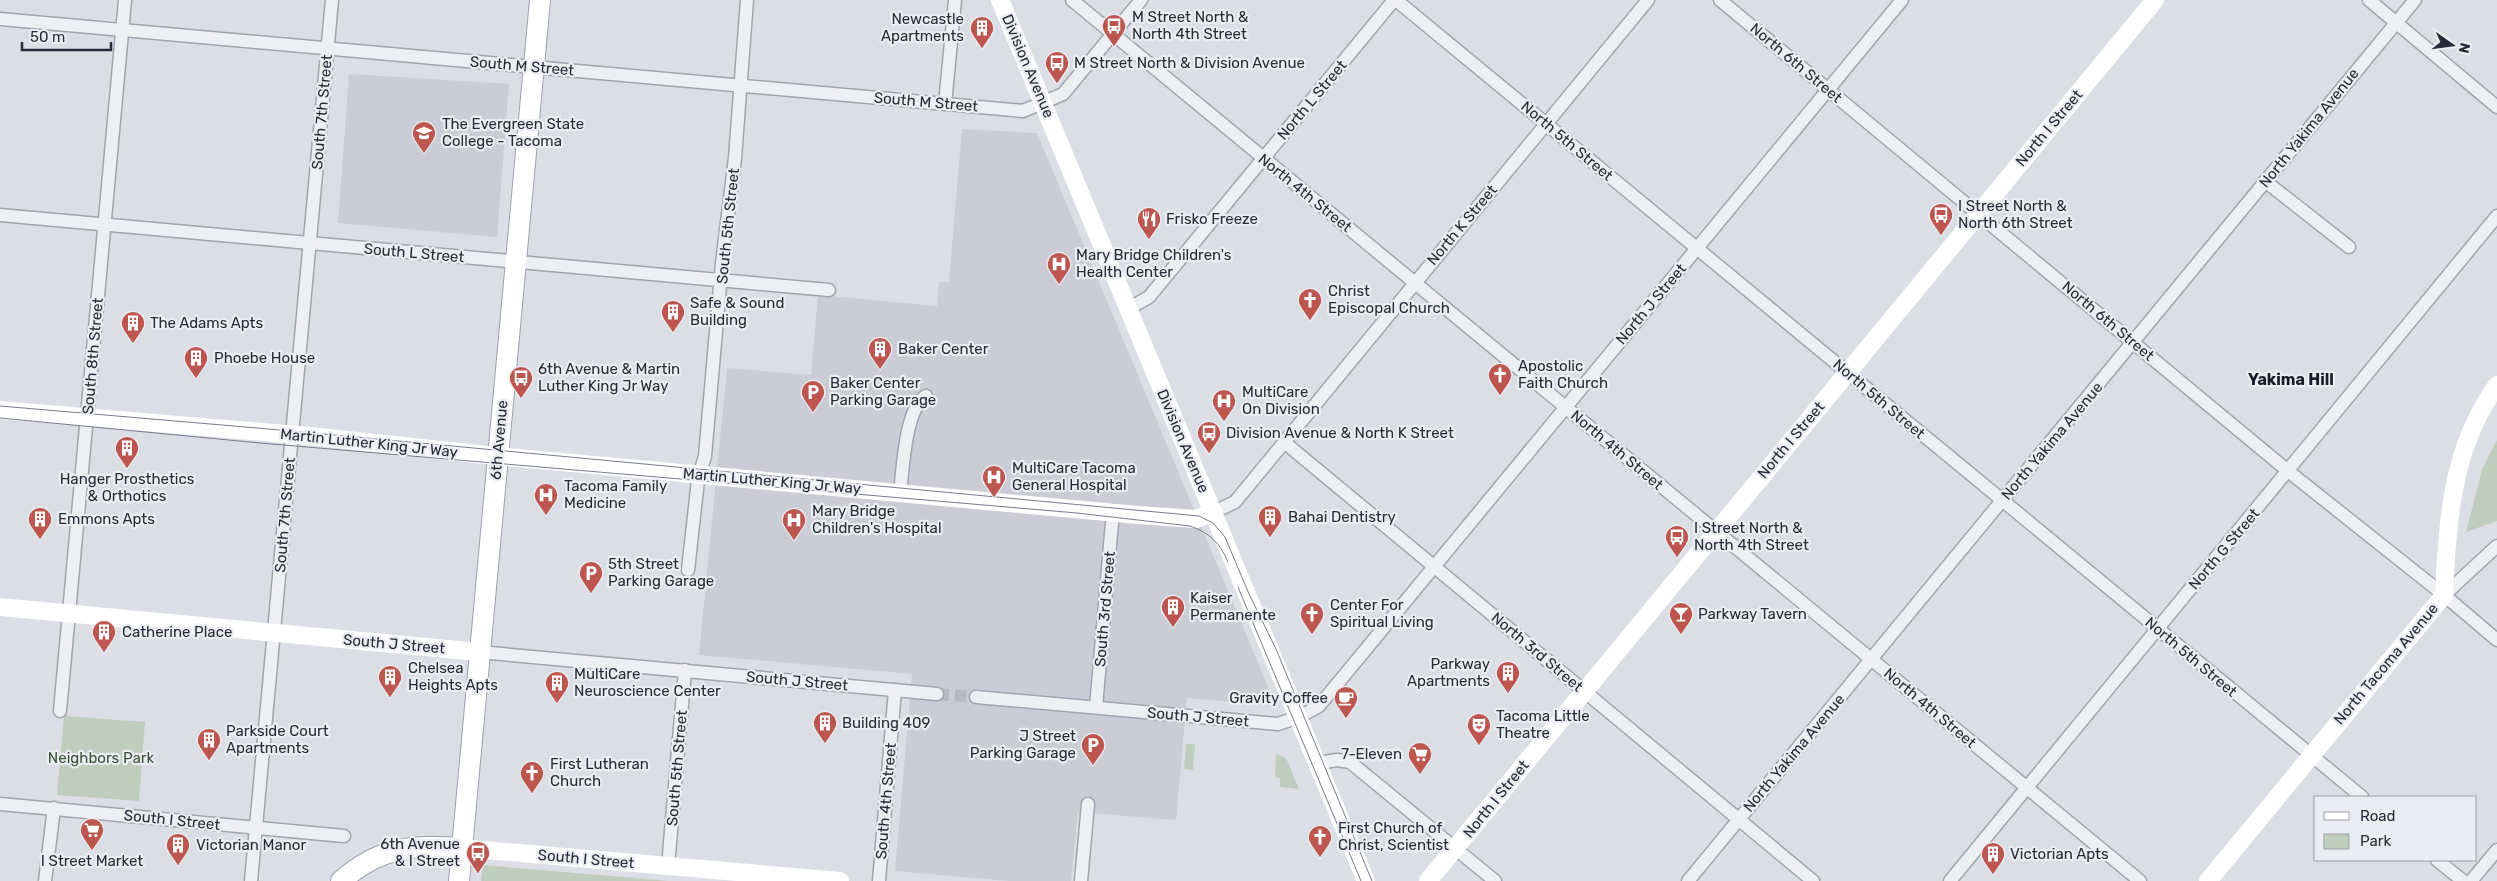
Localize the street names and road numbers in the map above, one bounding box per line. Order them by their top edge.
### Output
street label: Division Avenue [998,12,1058,120]
street label: North 6th Street [1746,19,1846,107]
street label: South M Street [469,52,575,80]
street label: South 7th Street [308,54,336,170]
street label: North L Street [1273,56,1351,144]
street label: North Yakima Avenue [2255,65,2363,191]
street label: North I Street [2012,86,2086,170]
street label: South M Street [873,88,979,116]
street label: North 5th Street [1517,97,1617,185]
street label: North 4th Street [1255,150,1355,236]
street label: South 5th Street [713,167,743,285]
street label: North K Street [1423,181,1501,269]
street label: South L Street [363,240,465,266]
street label: North J Street [1612,260,1690,348]
street label: North 6th Street [2058,277,2158,365]
street label: South 8th Street [79,297,107,415]
street label: North 5th Street [1829,355,1929,443]
street label: North Yakima Avenue [1997,378,2107,504]
street label: Division Avenue [1153,387,1213,495]
street label: North I Street [1754,398,1828,482]
street label: 6th Avenue [487,399,511,481]
street label: North 4th Street [1567,406,1667,494]
street label: Martin Luther King Jr Way [279,425,459,461]
street label: South 7th Street [271,457,299,573]
street label: Martin Luther King Jr Way [682,464,862,498]
street label: North G Street [2185,505,2263,593]
street label: South 3rd Street [1091,550,1119,668]
street label: North Tacoma Avenue [2330,600,2442,728]
street label: North 3rd Street [1488,608,1587,696]
street label: North 5th Street [2141,613,2241,701]
street label: South J Street [342,631,446,657]
street label: North 4th Street [1880,664,1980,752]
street label: South J Street [745,668,849,694]
street label: North Yakima Avenue [1739,690,1849,816]
street label: South J Street [1146,704,1250,730]
street label: South 5th Street [663,709,691,827]
street label: South 4th Street [872,742,900,860]
street label: North I Street [1459,756,1533,841]
street label: South I Street [123,806,221,834]
street label: South I Street [537,846,635,872]

